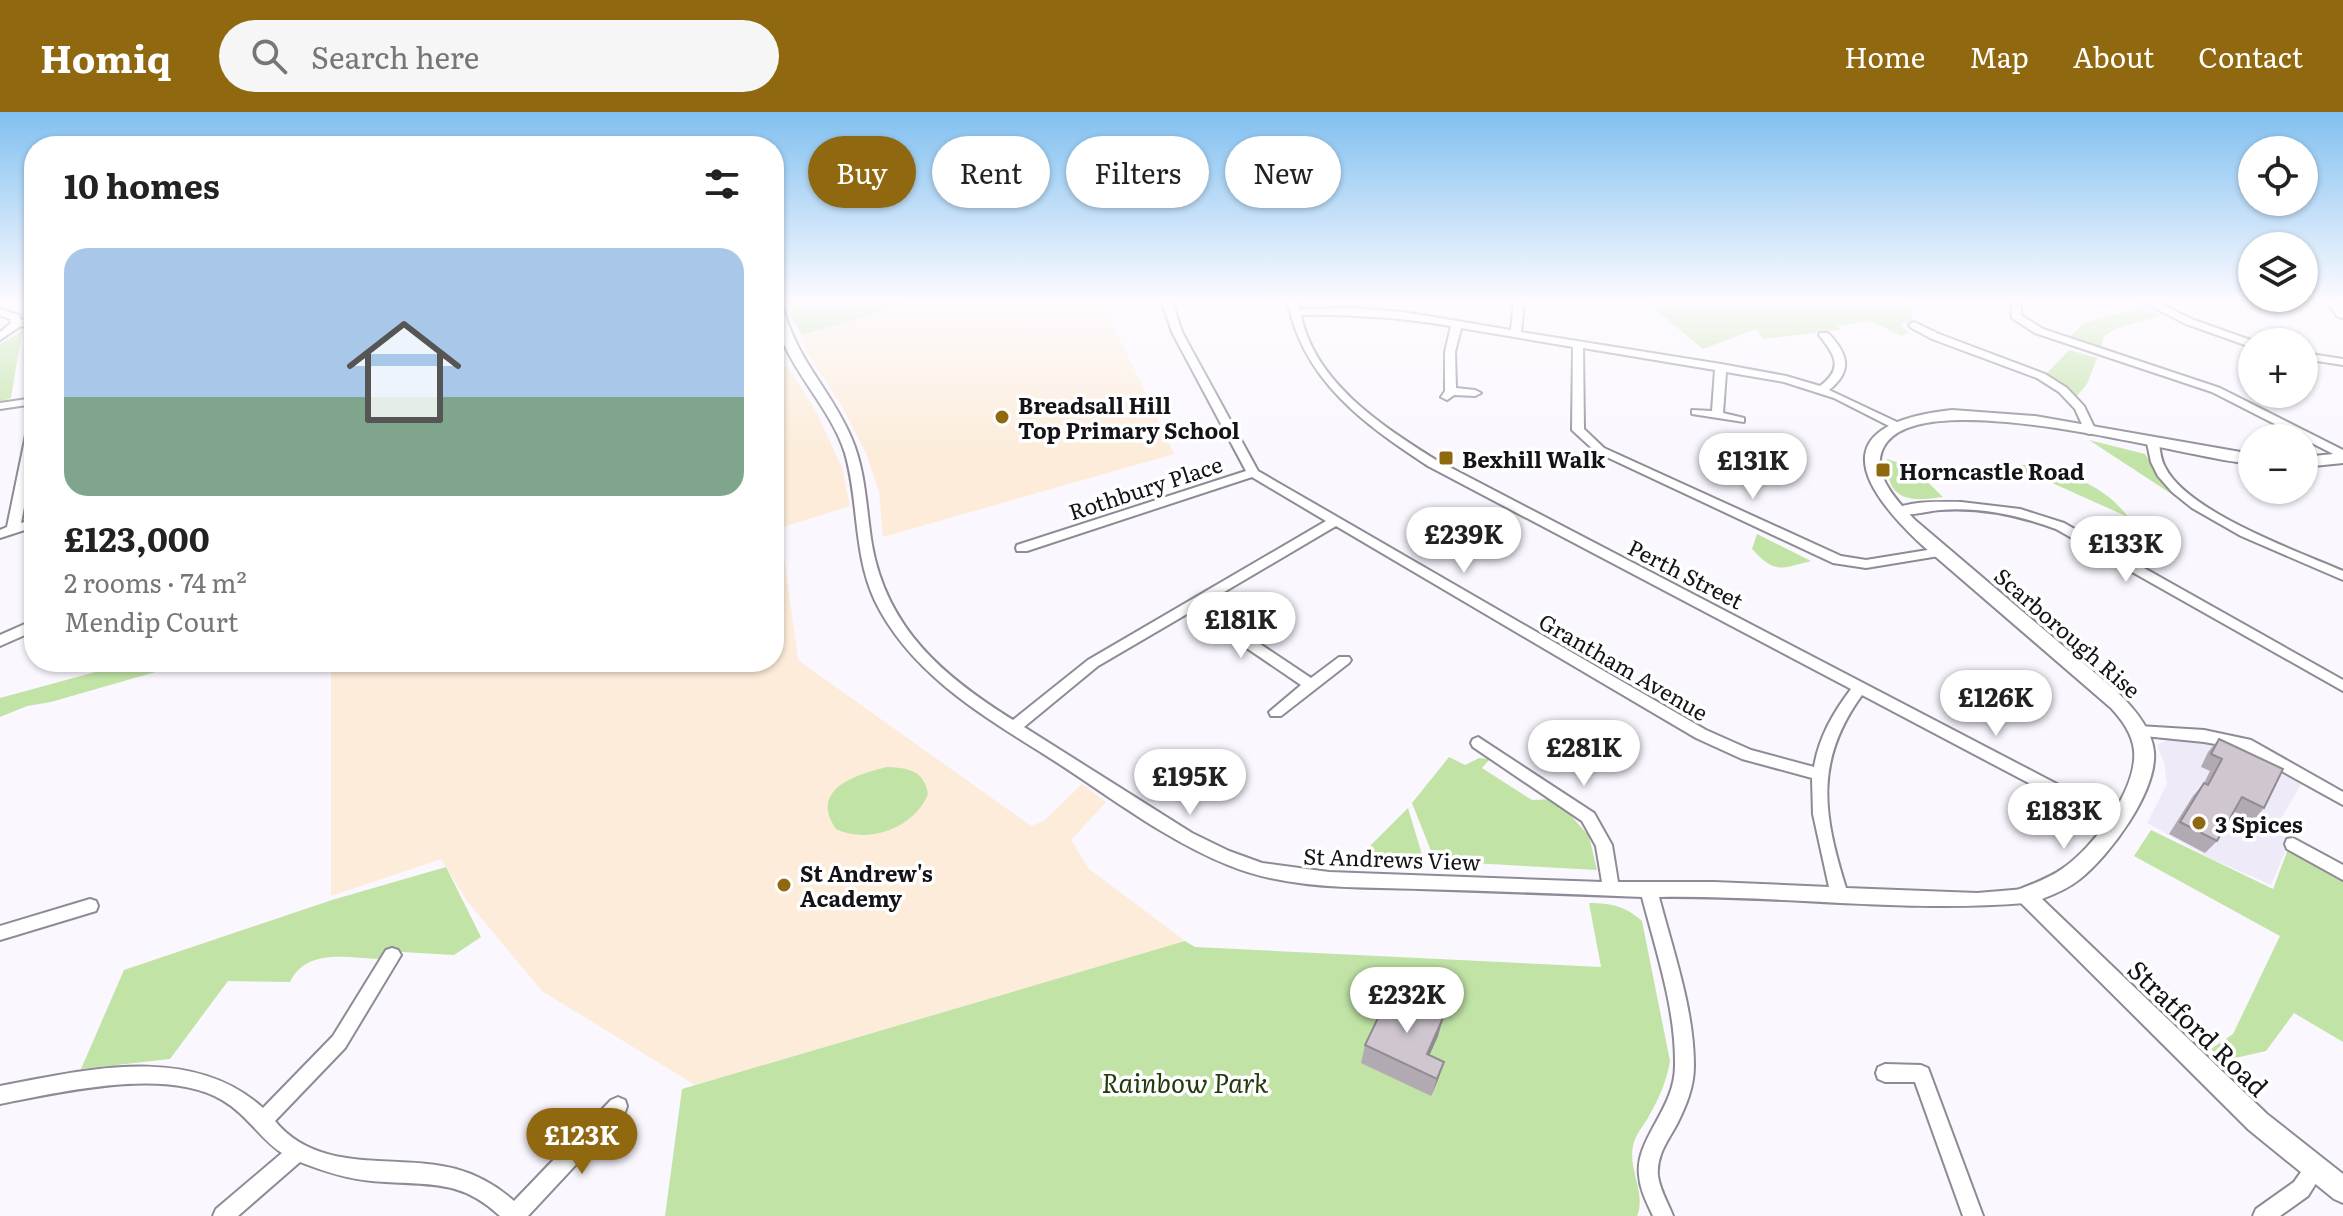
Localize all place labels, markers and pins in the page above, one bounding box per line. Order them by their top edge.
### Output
place label: Breadsall Hill Top Primary School [1018,388,1240,446]
marker: Breadsall Hill Top Primary School [993,408,1011,426]
pin: £131K [1697,433,1809,501]
place label: Bexhill Walk [1462,442,1605,475]
marker: Bexhill Walk [1437,449,1455,467]
place label: Horncastle Road [1899,454,2085,487]
marker: Horncastle Road [1874,461,1892,479]
pin: £239K [1408,507,1520,575]
pin: £133K [2070,516,2182,584]
pin: £181K [1185,592,1297,660]
pin: £126K [1940,670,2052,738]
pin: £281K [1528,720,1640,788]
pin: £195K [1134,749,1246,817]
pin: £183K [2008,783,2120,851]
place label: 3 Spices [2215,807,2303,840]
marker: 3 Spices [2190,814,2208,832]
place label: St Andrew's Academy [800,856,933,914]
marker: St Andrew's Academy [775,876,793,894]
pin: £232K [1351,967,1463,1035]
pin: £123K [526,1108,638,1176]

